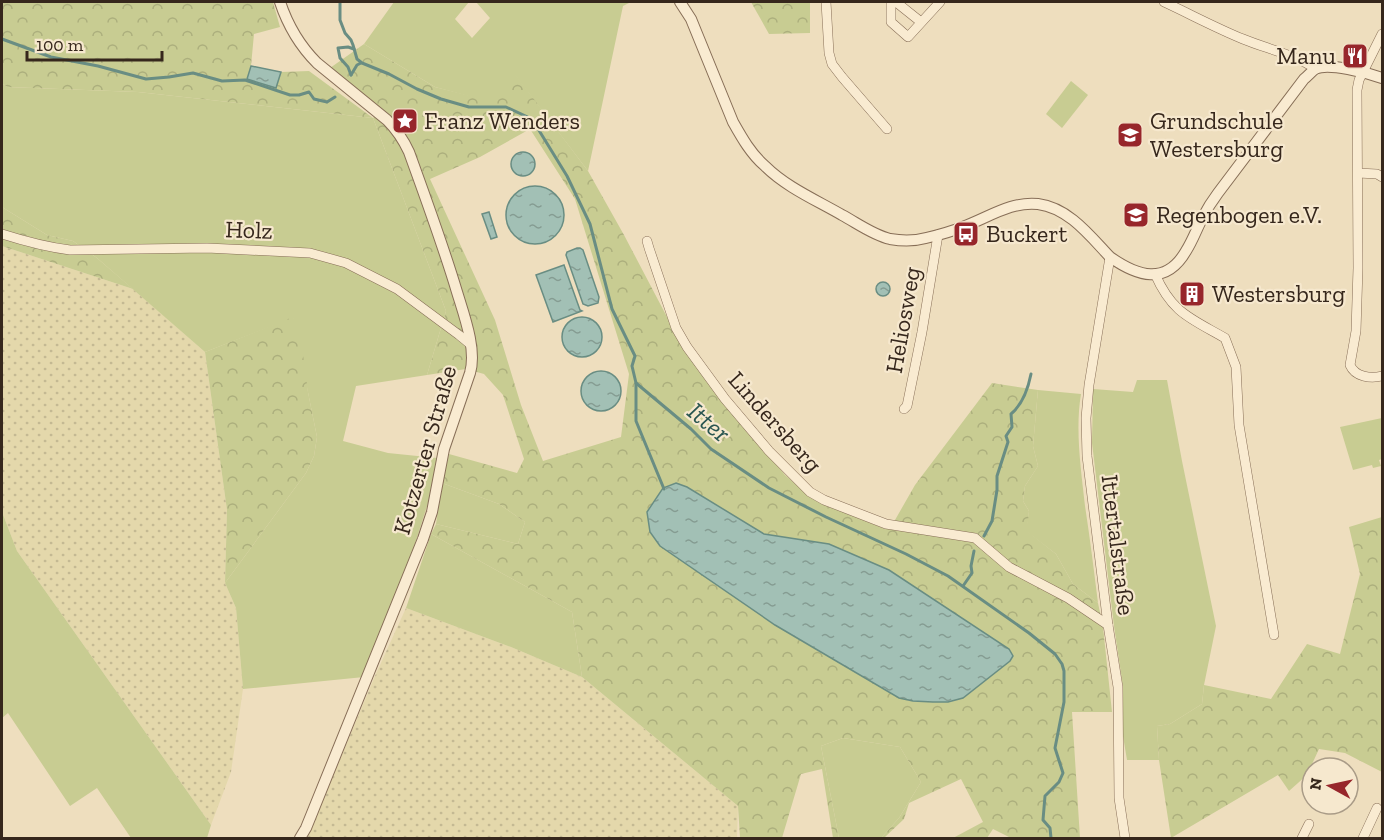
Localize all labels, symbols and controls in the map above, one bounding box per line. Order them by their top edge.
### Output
scale bar [27,24,162,62]
text: 100 m [36,34,84,56]
place label: Manu [1276,41,1337,70]
restaurant icon: Manu [1340,41,1370,71]
place icon: Franz Wenders [390,106,420,136]
place label: Franz Wenders [424,106,580,135]
place label: Grundschule Westersburg [1150,106,1283,163]
school or university icon: Grundschule Westersburg [1115,120,1145,150]
school or university icon: Regenbogen e.V. [1121,200,1151,230]
place label: Regenbogen e.V. [1156,200,1322,229]
street label: Holz [225,214,273,245]
bus stop icon: Buckert [951,219,981,249]
place label: Buckert [986,219,1067,248]
street label: Heliosweg [879,265,926,375]
building icon: Westersburg [1177,279,1207,309]
place label: Westersburg [1212,279,1345,308]
street label: Kotzerter Straße [387,362,462,538]
street label: Lindersberg [722,365,828,478]
water label: Itter [681,395,737,449]
street label: Ittertalstraße [1095,473,1142,617]
north arrow [1300,756,1360,816]
text: N [1305,777,1326,791]

